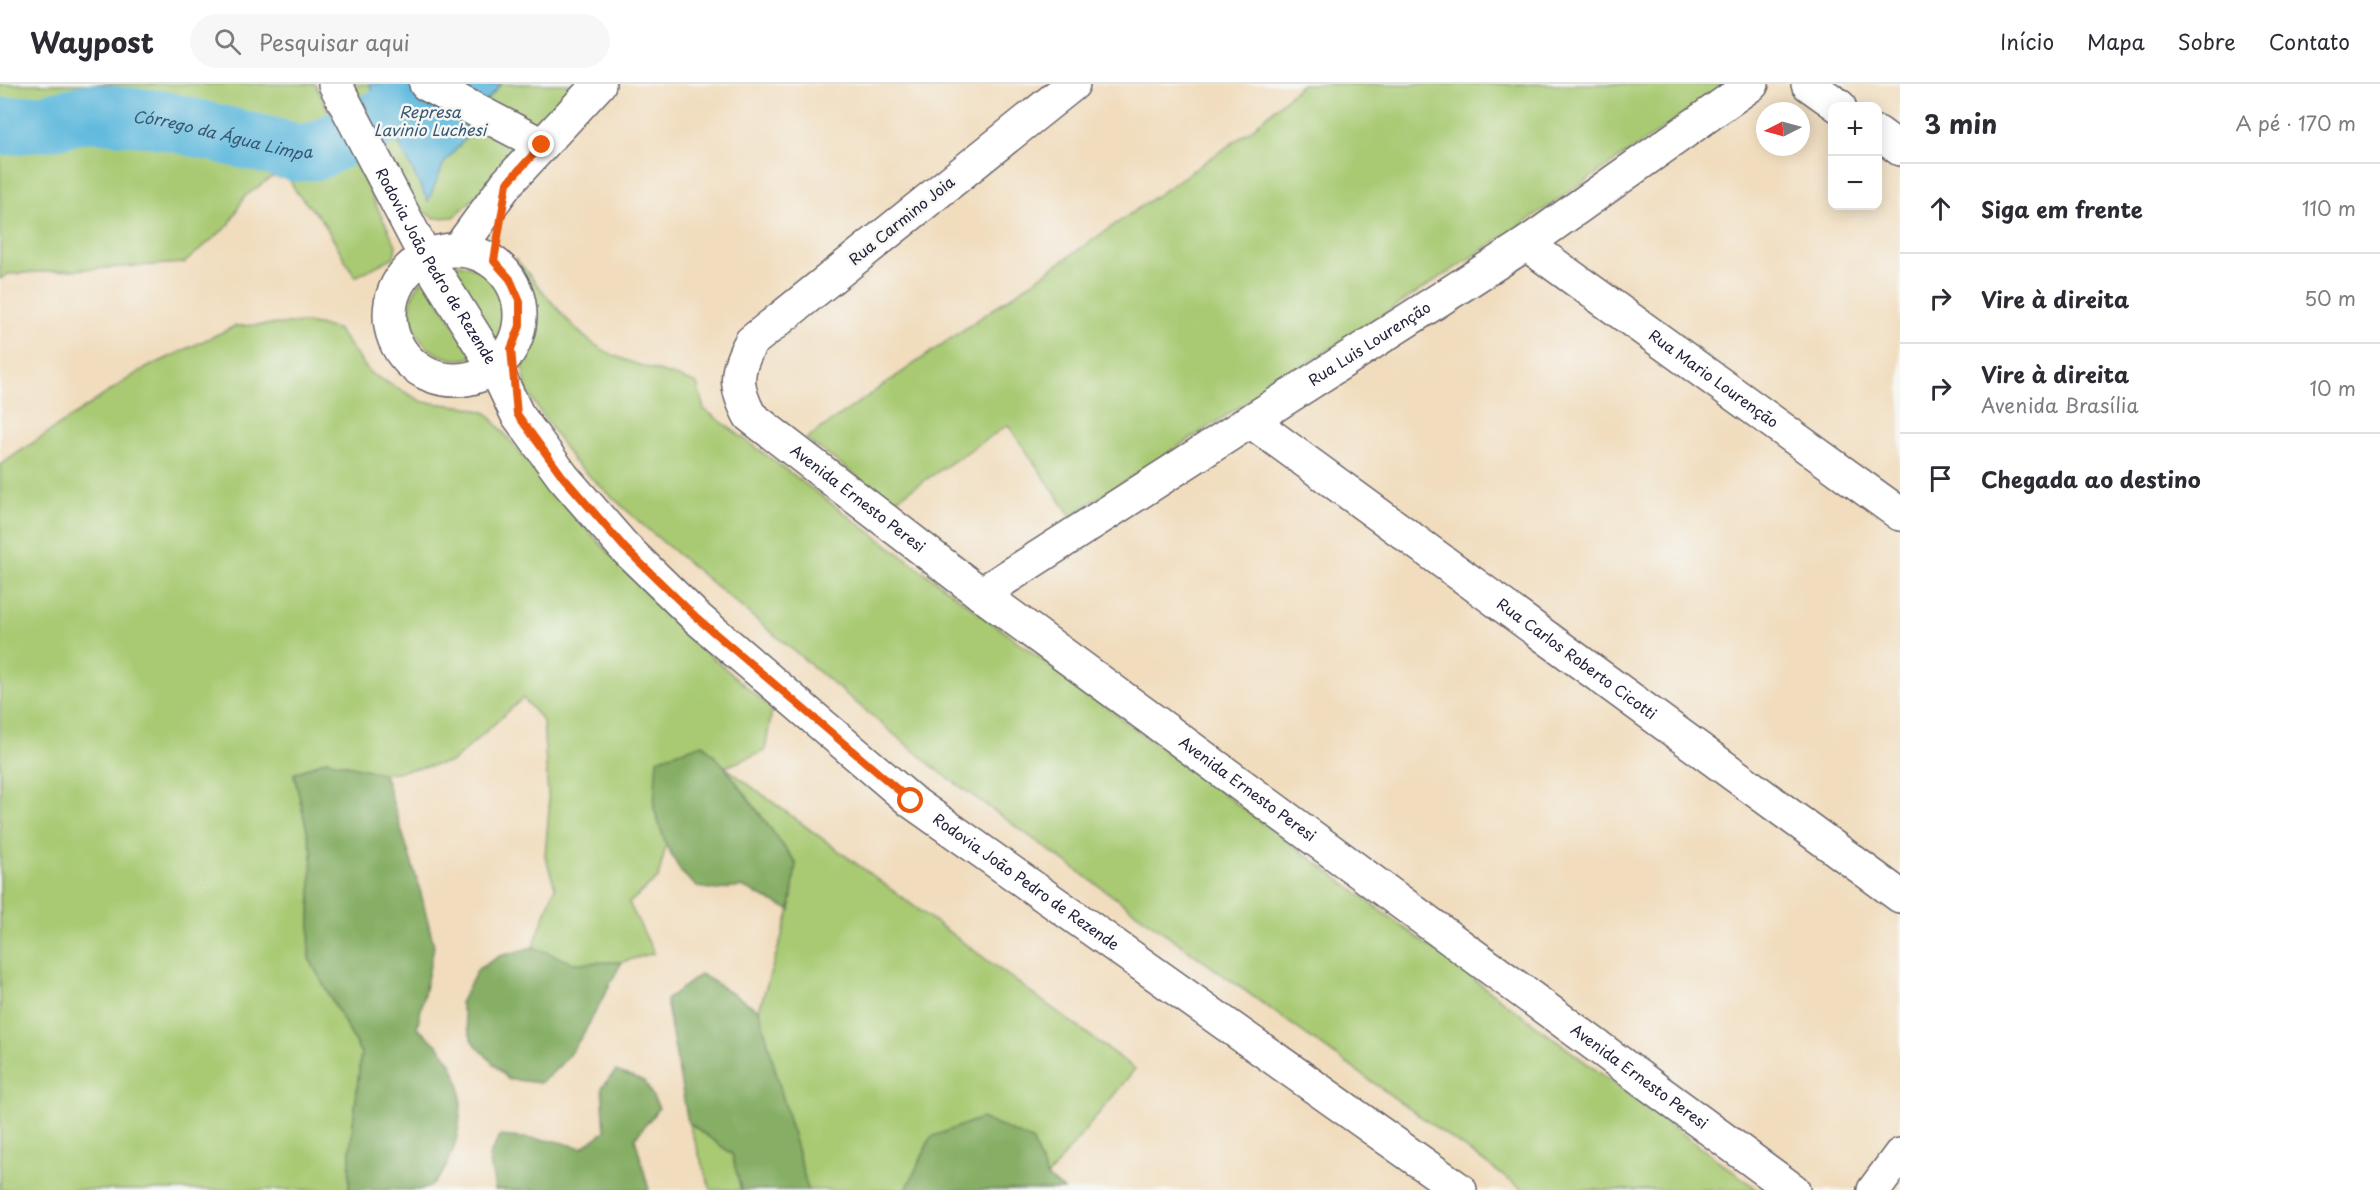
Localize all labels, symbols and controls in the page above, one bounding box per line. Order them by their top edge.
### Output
search box [190,14,610,68]
text: Waypost [30,20,154,63]
icon: search [211,25,244,58]
text: Pesquisar aqui [259,25,410,58]
text: Início [2000,25,2054,57]
text: Mapa [2087,25,2145,57]
text: Sobre [2178,25,2236,57]
text: Contato [2269,25,2350,57]
water label: Represa Lavinio Luchesi [374,99,489,141]
north arrow [1756,102,1810,156]
map controls [1828,102,1882,210]
button: + [1828,102,1882,156]
water label: Córrego da Água Limpa [132,104,315,165]
text: 3 min [1924,104,1997,143]
text: A pé · 170 m [2236,108,2356,138]
route end [528,131,554,157]
button: − [1828,156,1882,210]
street label: Rodovia João Pedro de Rezende [371,163,503,368]
street label: Rua Carmino Joia [843,169,960,270]
icon: ahead [1924,192,1957,225]
text: Siga em frente [1981,192,2143,225]
text: 110 m [2302,193,2356,223]
icon: right [1924,282,1957,315]
text: Vire à direita [1981,282,2129,315]
text: 50 m [2304,283,2356,313]
street label: Rua Luis Lourenção [1303,295,1435,391]
street label: Rua Mario Lourenção [1645,323,1784,433]
text: Vire à direita [1981,357,2129,390]
icon: right [1924,372,1957,405]
text: 10 m [2309,373,2356,403]
text: Avenida Brasília [1981,390,2139,420]
street label: Avenida Ernesto Peresi [786,438,931,557]
icon: arrive [1924,462,1957,495]
text: Chegada ao destino [1981,462,2201,495]
street label: Rua Carlos Roberto Cicotti [1493,592,1662,724]
street label: Avenida Ernesto Peresi [1175,730,1321,846]
route start [897,787,923,813]
street label: Rodovia João Pedro de Rezende [929,807,1125,955]
street label: Avenida Ernesto Peresi [1567,1018,1713,1134]

